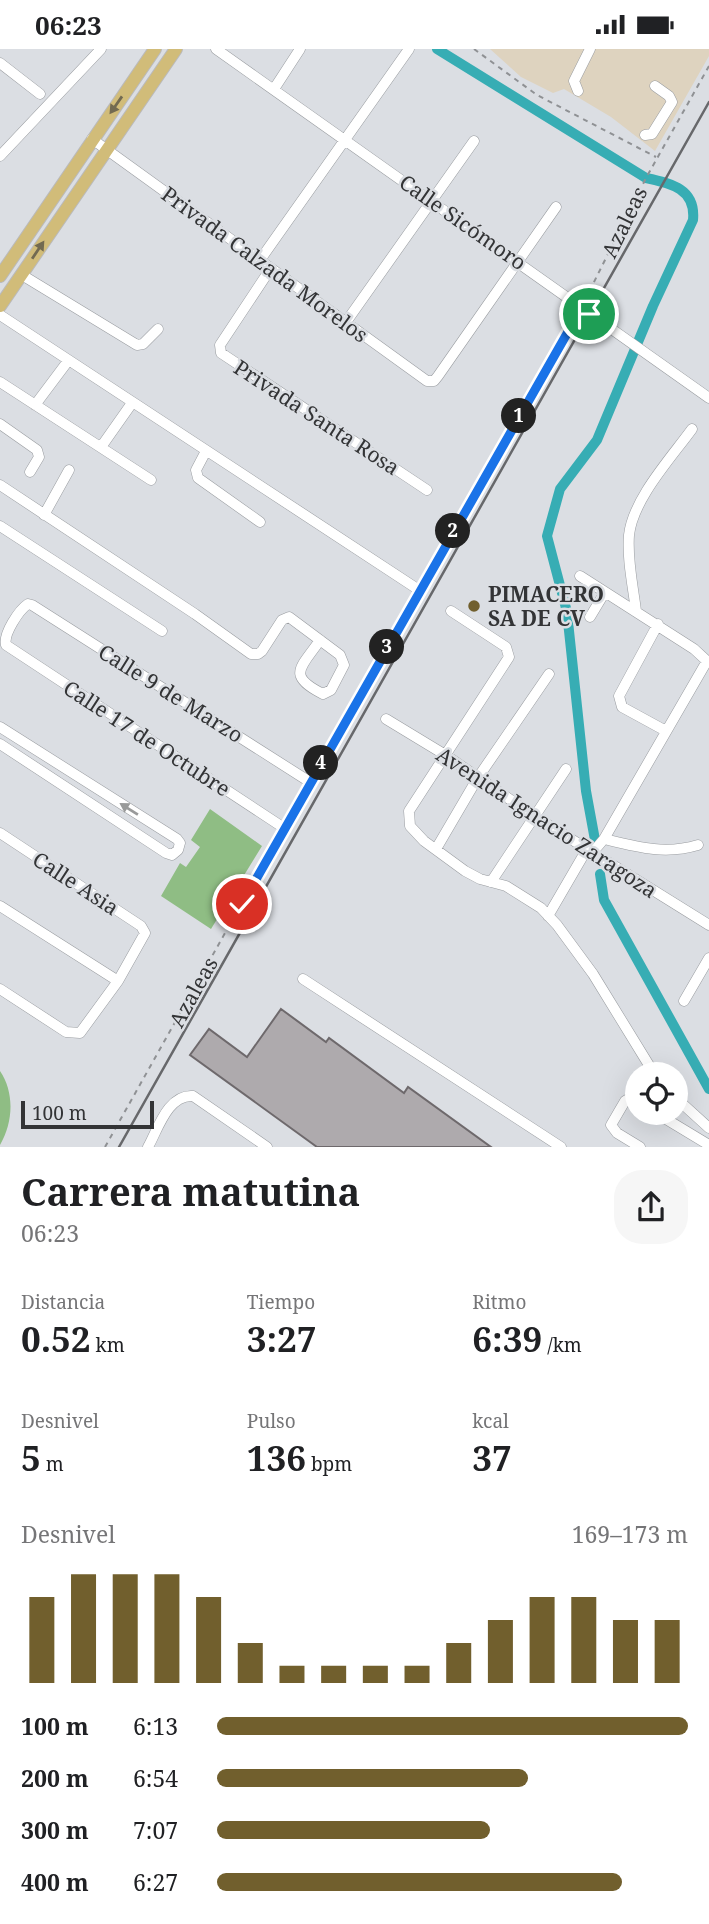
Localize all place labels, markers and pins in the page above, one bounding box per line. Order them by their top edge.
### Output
pin [559,284,619,344]
pin: 1 [502,399,536,433]
pin: 2 [435,513,470,549]
place label: PIMACERO SA DE CV [488,580,604,632]
marker: PIMACERO SA DE CV [466,598,482,614]
pin: 3 [370,629,404,665]
pin: 4 [304,745,338,781]
pin [212,874,272,934]

